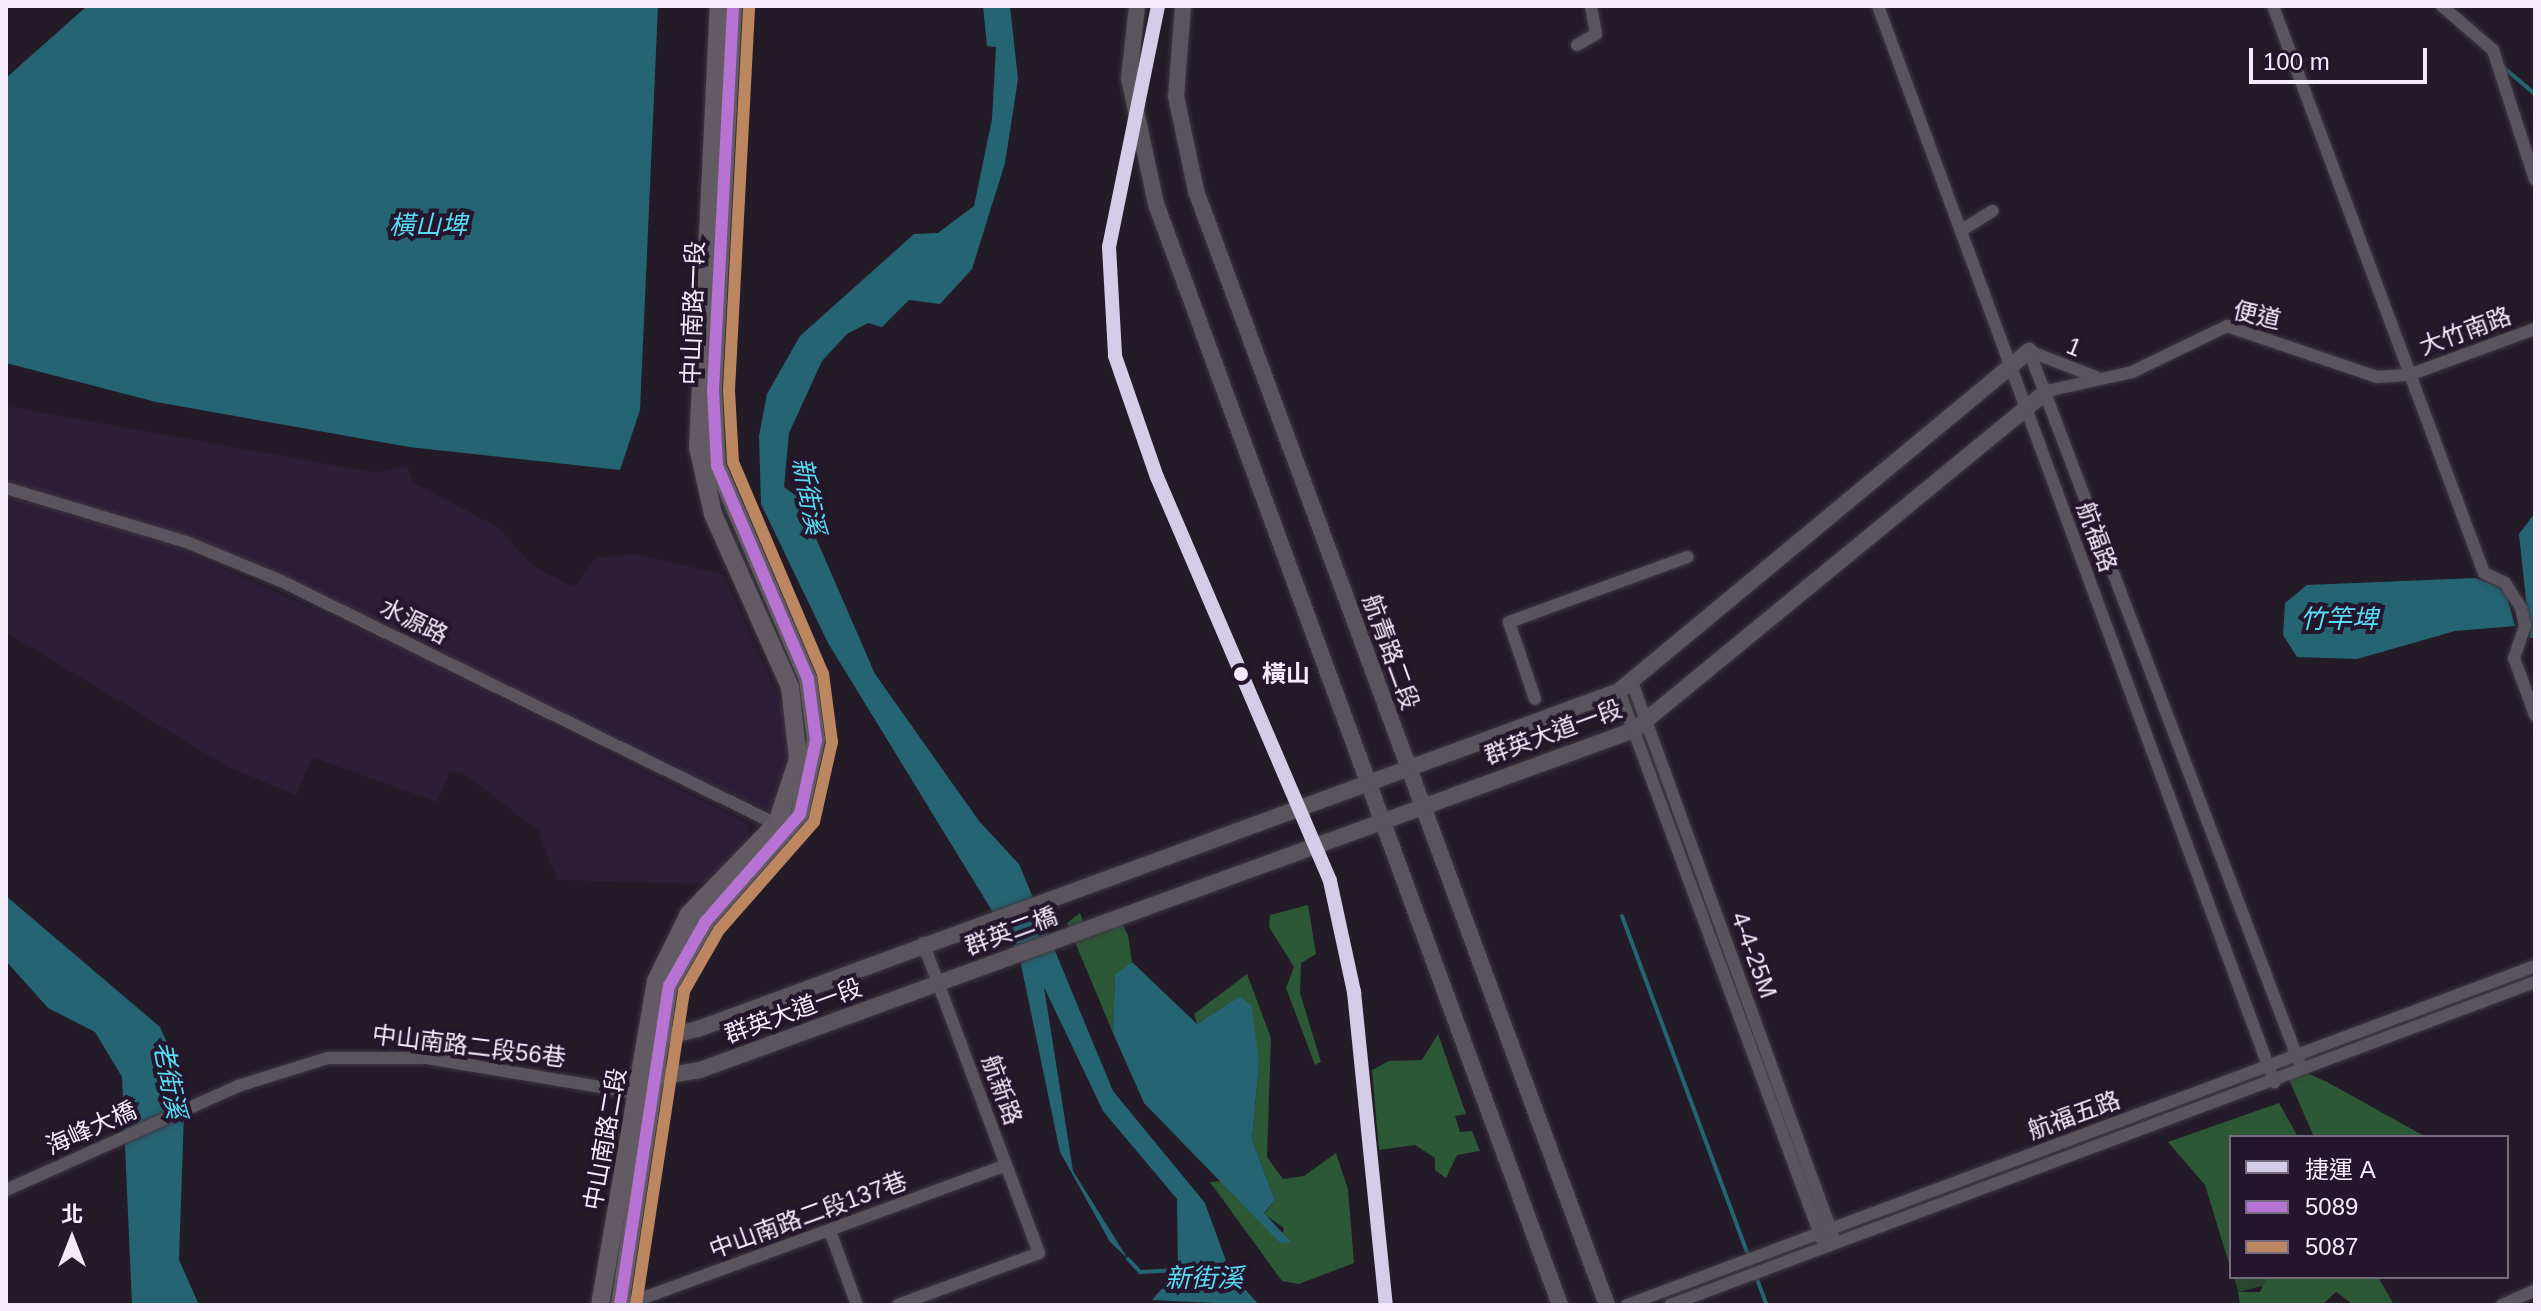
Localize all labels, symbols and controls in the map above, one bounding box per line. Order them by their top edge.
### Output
scale bar [2253,32,2431,82]
text: 100 m [2263,48,2330,75]
water label: 橫山埤 [389,210,467,242]
street label: 中山南路一段 [676,241,710,385]
street label: 便道 [2230,296,2284,334]
street label: 大竹南路 [2415,301,2515,361]
street label: 1 [2062,331,2086,363]
water label: 新街溪 [785,455,831,537]
street label: 航福路 [2071,498,2123,576]
street label: 航青路二段 [1357,591,1425,713]
street label: 水源路 [375,592,453,650]
water label: 竹竿埤 [2300,604,2378,636]
marker: 橫山 [1227,660,1255,688]
place label: 橫山 [1262,660,1310,688]
street label: 群英大道一段 [1480,694,1626,770]
street label: 群英二橋 [961,901,1061,961]
street label: 4-4-25M [1725,908,1783,1002]
street label: 群英大道一段 [720,973,866,1049]
street label: 中山南路二段56巷 [371,1020,567,1072]
water label: 老街溪 [146,1039,192,1121]
street label: 航新路 [976,1051,1028,1129]
street label: 中山南路二段 [578,1066,632,1212]
street label: 航福五路 [2024,1085,2124,1145]
street label: 海峰大橋 [41,1095,141,1161]
legend [2229,1135,2509,1279]
text: 捷運 A [2305,1156,2376,1183]
street label: 中山南路二段137巷 [705,1166,911,1264]
text: 5089 [2305,1193,2358,1220]
north arrow [32,1199,112,1279]
text: 北 [61,1202,83,1227]
text: 5087 [2305,1233,2358,1260]
water label: 新街溪 [1165,1263,1243,1295]

